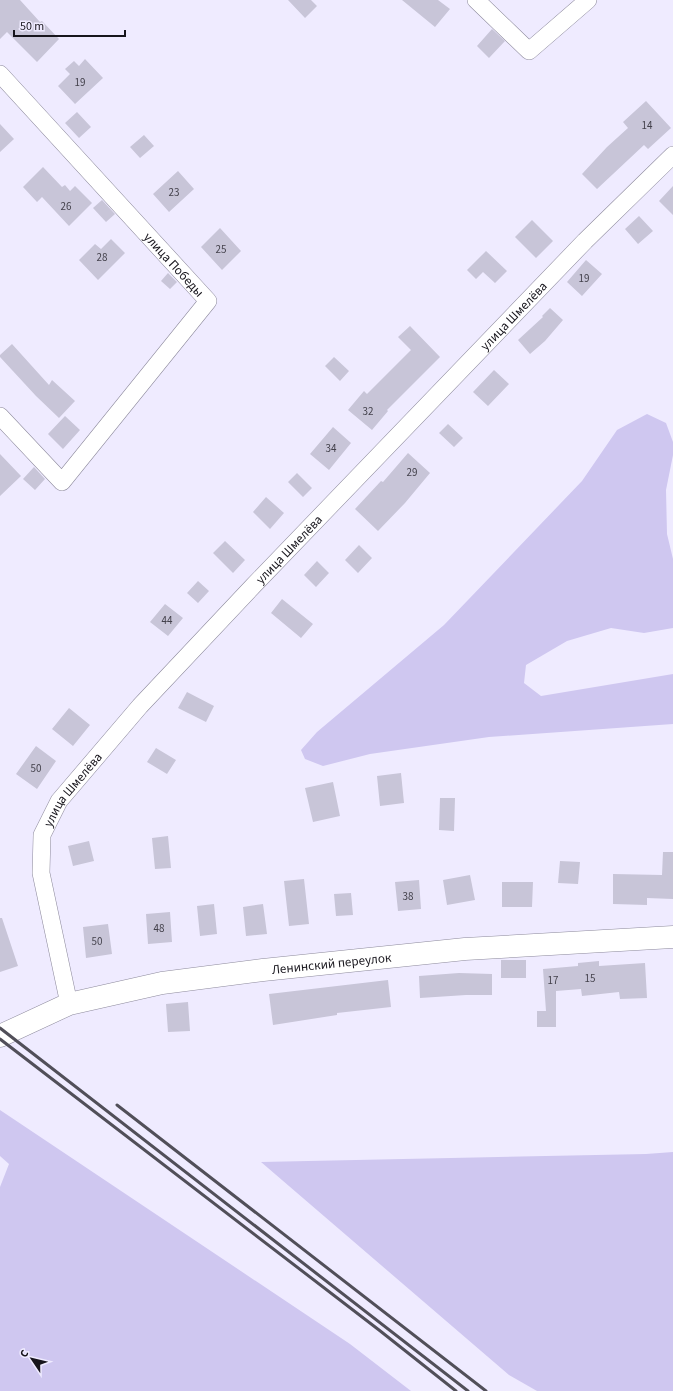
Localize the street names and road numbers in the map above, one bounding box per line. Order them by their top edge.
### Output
street label: улица Победы [139,229,208,301]
street label: улица Шмелёва [477,278,551,355]
street label: улица Шмелёва [252,511,327,588]
street label: улица Шмелёва [39,749,107,830]
street label: Ленинский переулок [271,949,393,979]

